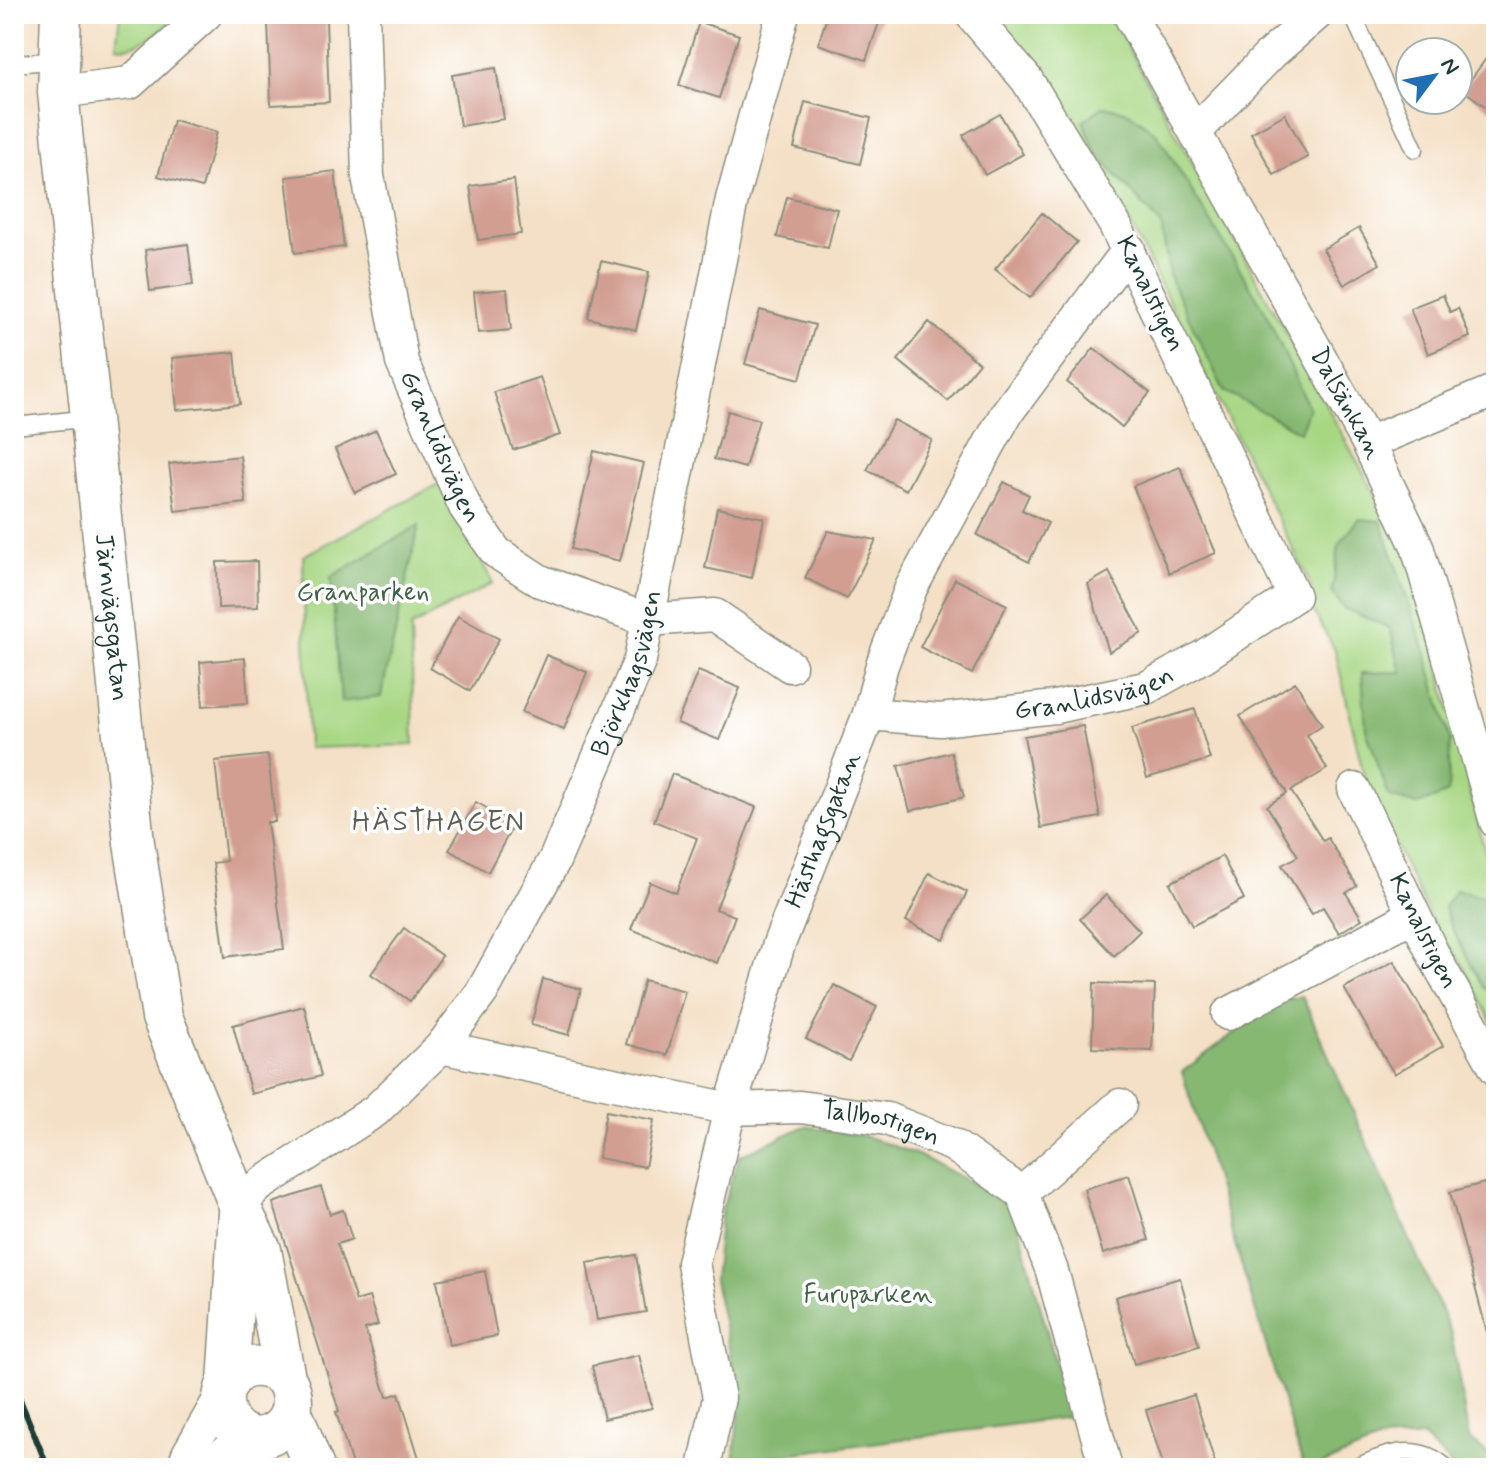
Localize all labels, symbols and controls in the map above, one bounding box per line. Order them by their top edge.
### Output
north arrow [1394,36,1474,116]
text: N [1434,53,1465,80]
street label: Kanalstigen [1107,230,1193,358]
street label: Dalsänkan [1301,342,1390,465]
street label: Granlidsvägen [391,365,488,530]
street label: Järnvägsgatan [86,532,137,703]
park label: Granparken [297,576,429,610]
street label: Björkhagsvägen [584,587,671,762]
street label: Granlidsvägen [1013,659,1180,728]
street label: Hästhagsgatan [778,747,870,913]
district label: HÄSTHAGEN [352,804,526,841]
street label: Kanalstigen [1380,868,1466,995]
street label: Tallbostigen [819,1093,945,1155]
park label: Furuparken [803,1278,933,1312]

